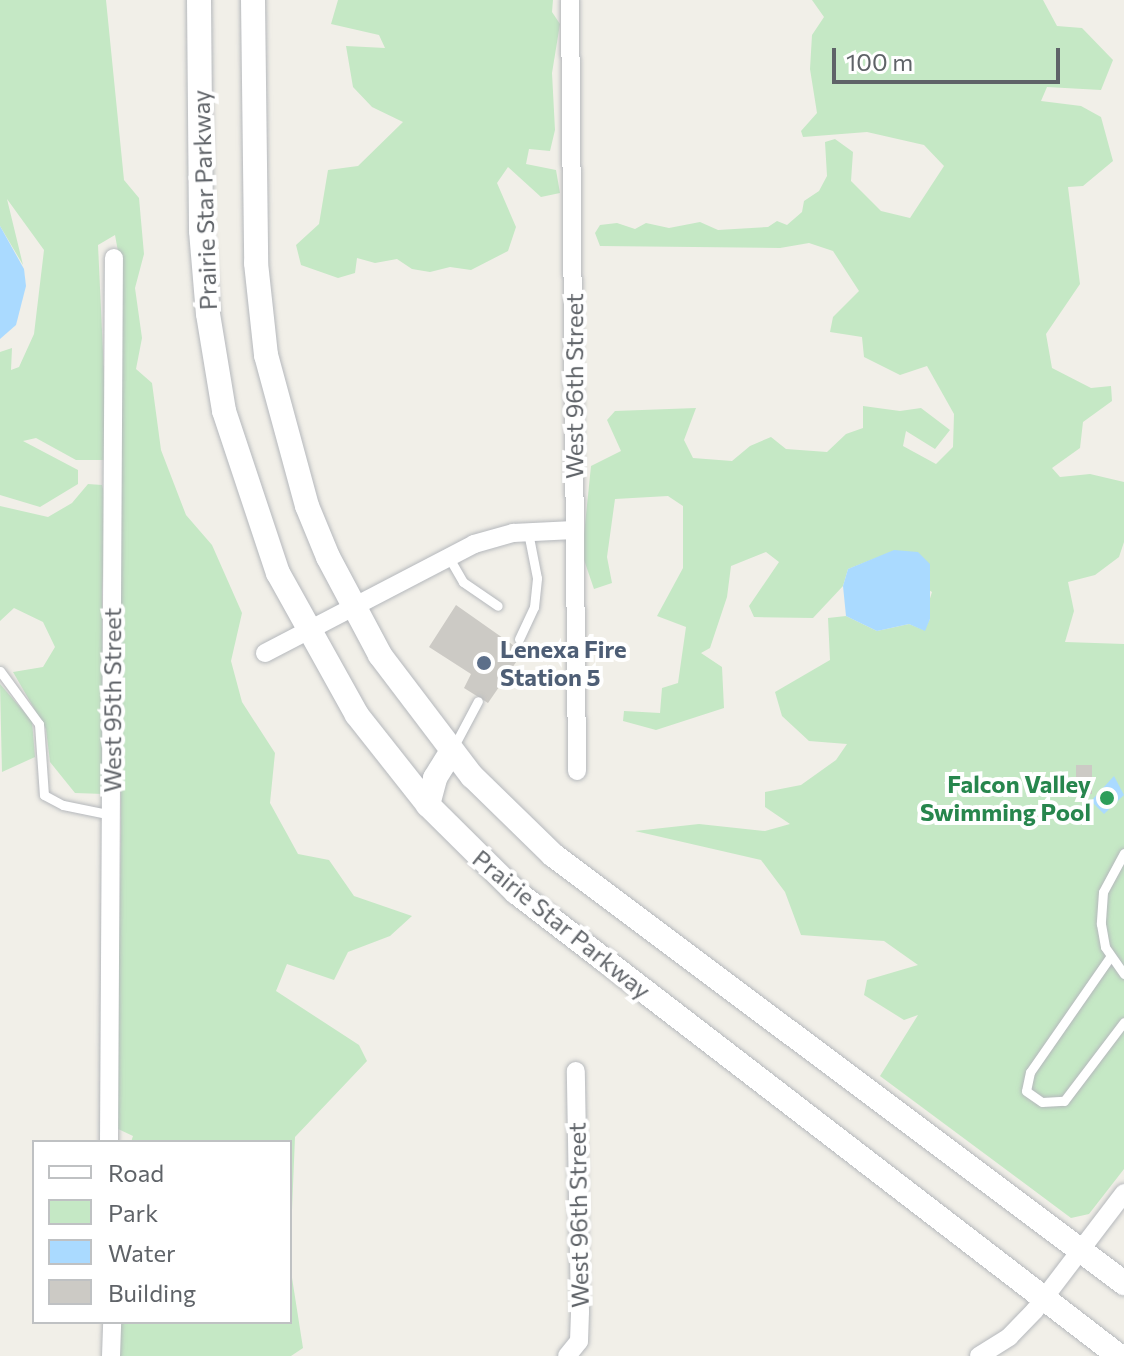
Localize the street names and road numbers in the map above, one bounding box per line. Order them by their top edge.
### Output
street label: Prairie Star Parkway [186,89,222,311]
street label: West 96th Street [560,293,588,479]
street label: West 95th Street [98,607,126,793]
street label: Prairie Star Parkway [467,843,657,1005]
street label: West 96th Street [562,1122,594,1308]

